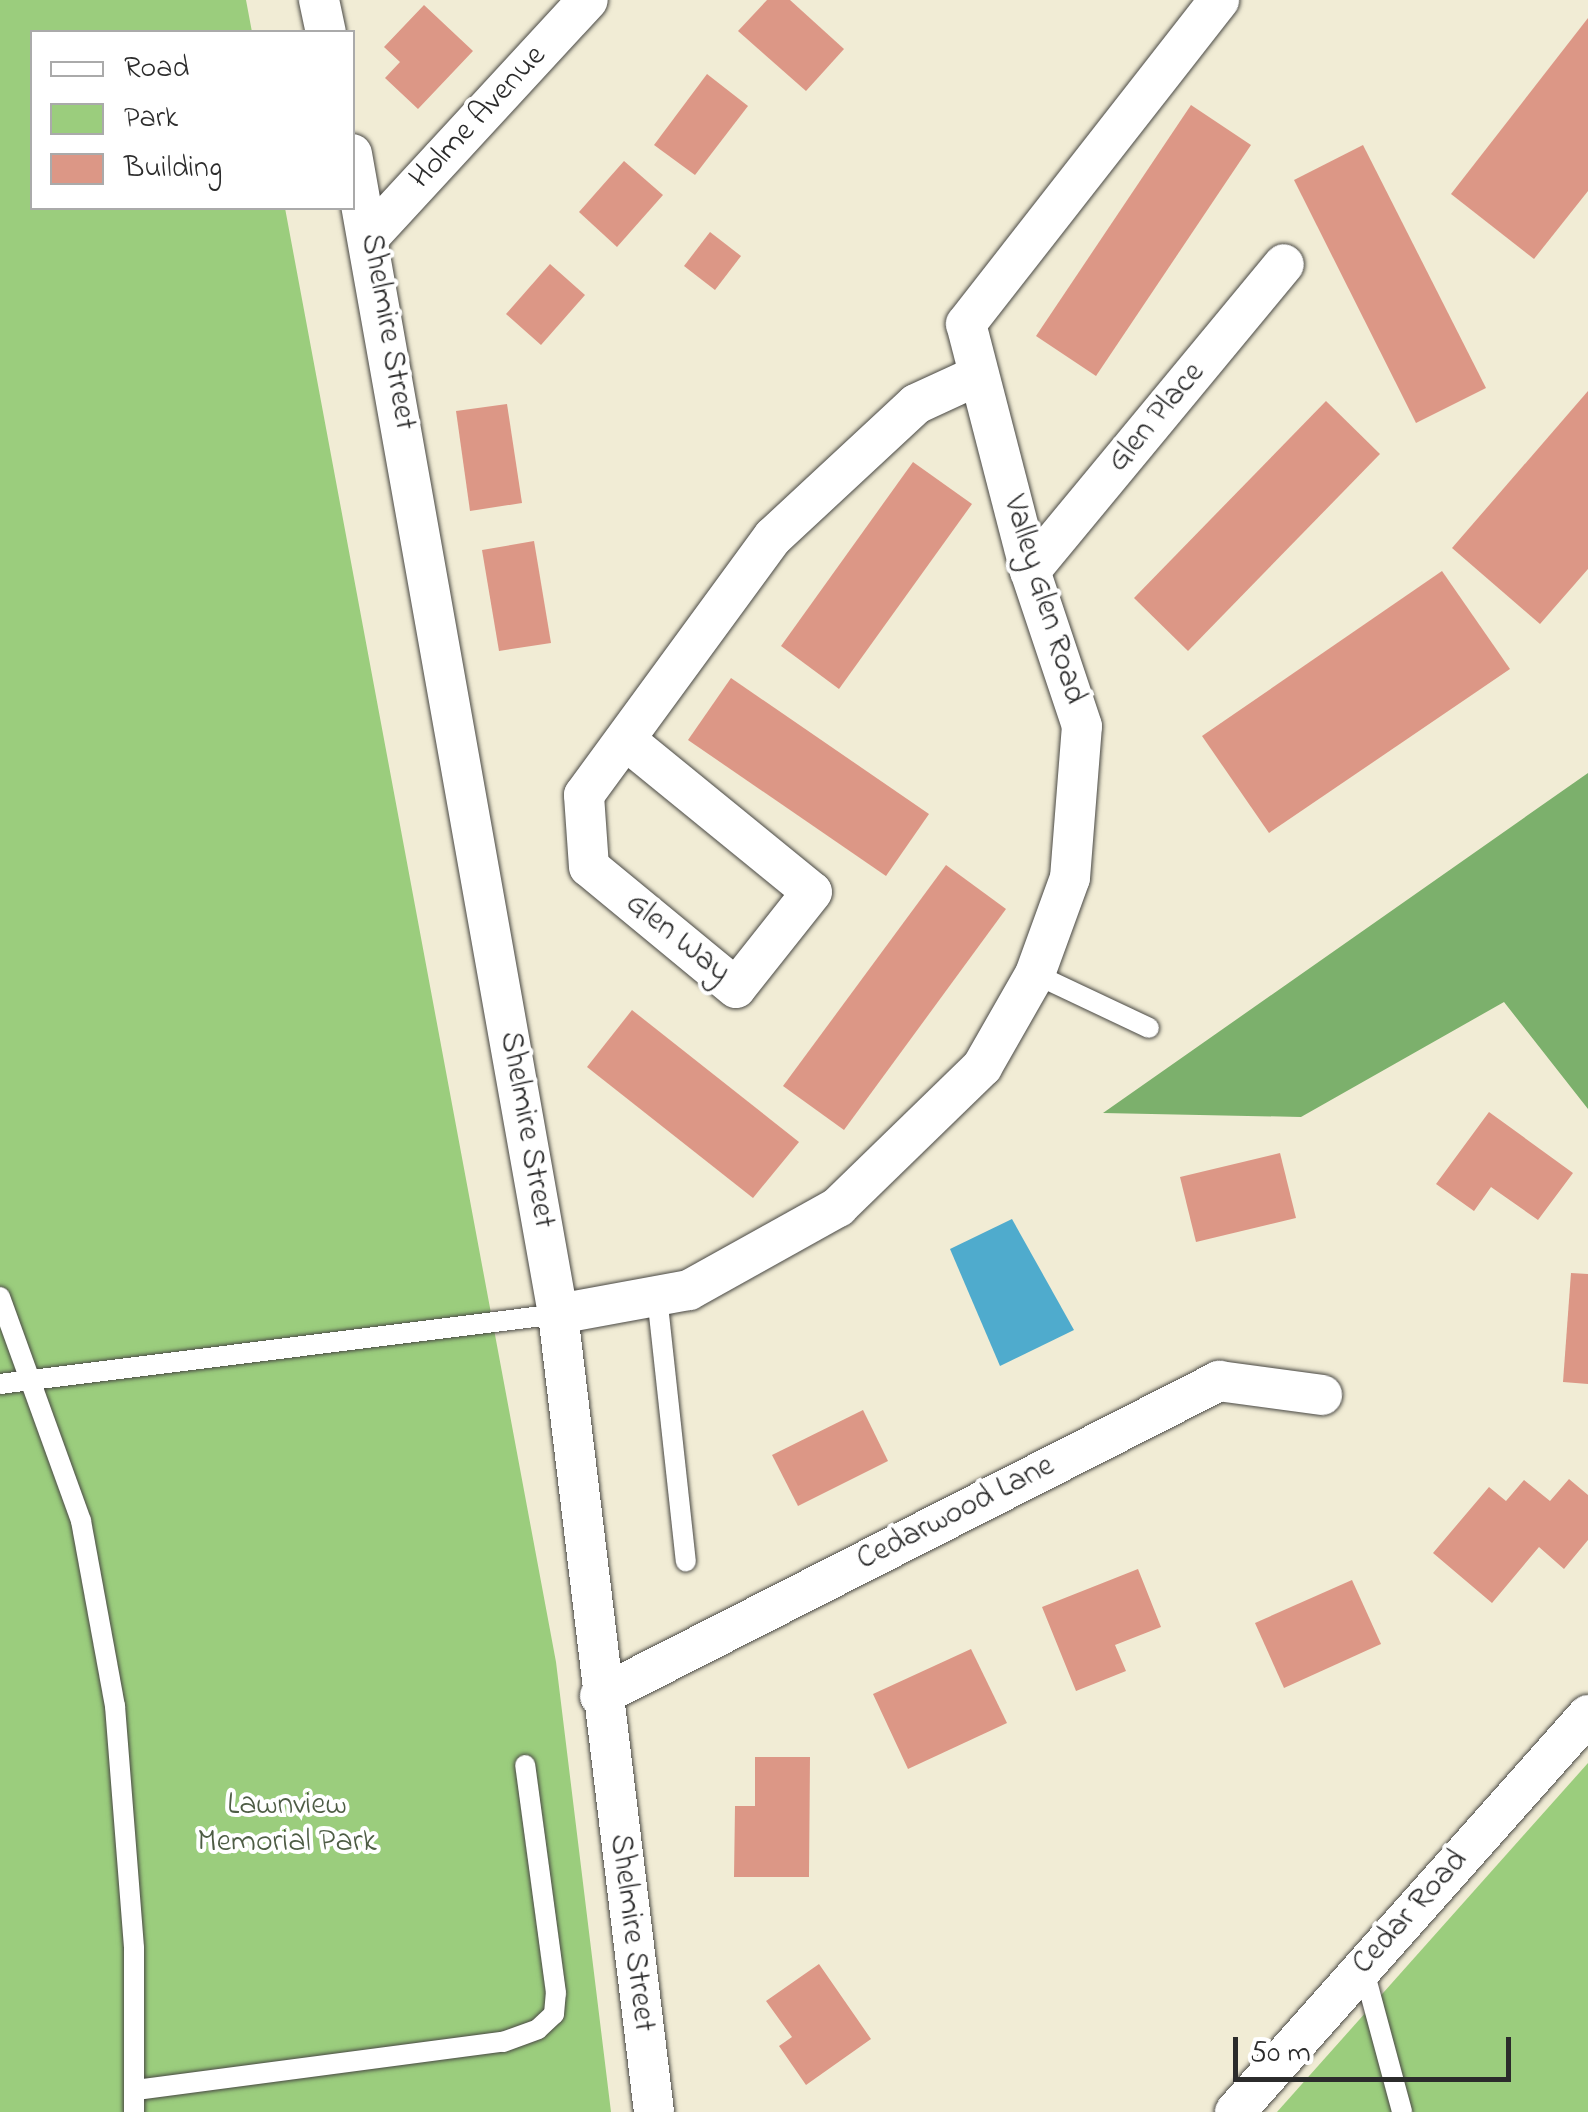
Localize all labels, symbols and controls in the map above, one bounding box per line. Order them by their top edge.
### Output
legend [30,30,355,210]
street label: Holme Avenue [403,38,555,198]
text: Road [124,47,189,91]
text: Park [124,97,178,141]
text: Building [124,147,222,191]
street label: Shelmire Street [351,231,423,433]
street label: Glen Place [1100,355,1214,481]
street label: Valley Glen Road [993,491,1093,709]
street label: Glen Way [617,885,737,993]
street label: Shelmire Street [490,1029,562,1231]
street label: Cedarwood Lane [851,1448,1061,1580]
park label: Lawnview Memorial Park [197,1788,377,1863]
street label: Shelmire Street [600,1832,662,2034]
street label: Cedar Road [1345,1843,1477,1983]
scale bar [1238,2017,1516,2079]
text: 50 m [1250,2032,1311,2076]

